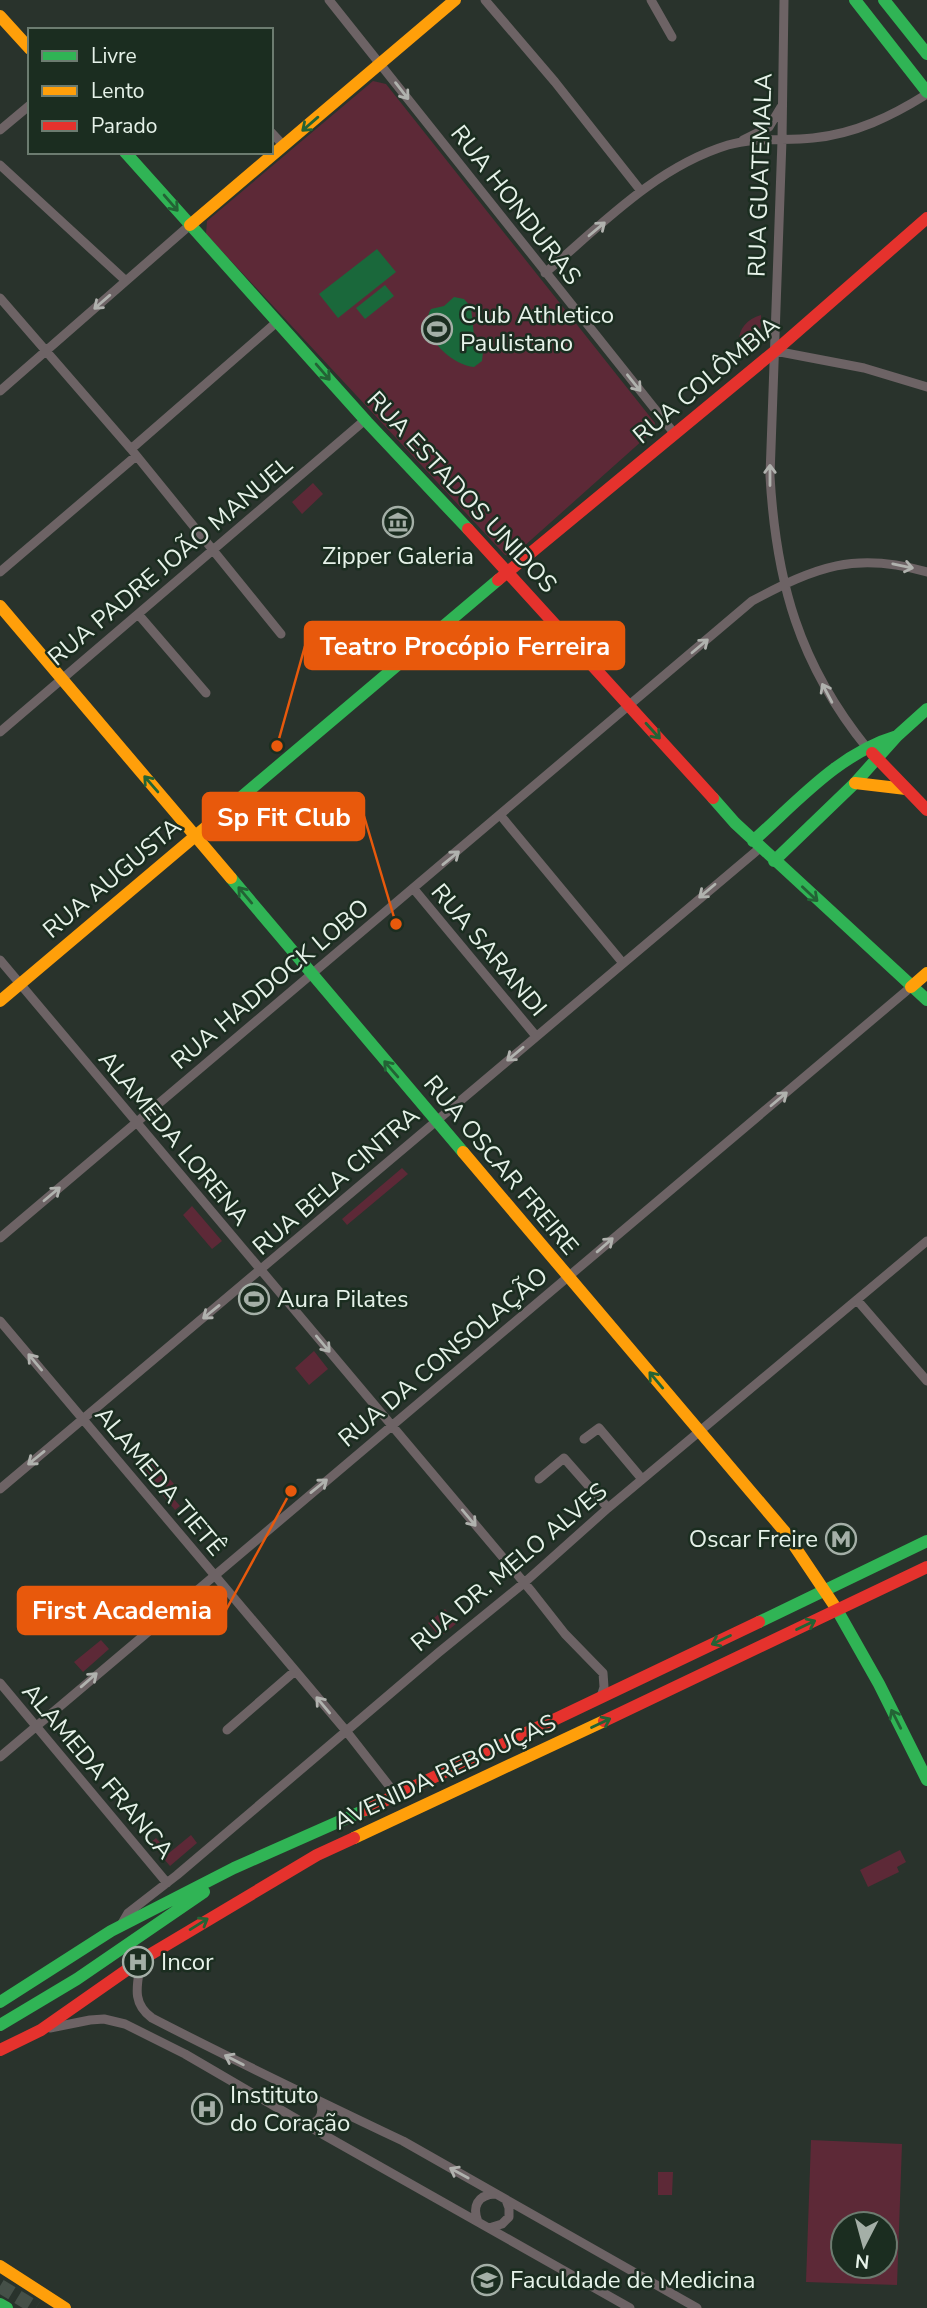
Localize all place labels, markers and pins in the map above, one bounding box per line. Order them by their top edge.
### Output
place label: Club Athletico Paulistano [460,299,614,359]
sports icon: Club Athletico Paulistano [420,312,454,346]
museum icon: Zipper Galeria [381,505,415,539]
place label: Zipper Galeria [322,540,474,572]
callout: Teatro Procópio Ferreira [305,622,624,669]
callout: Sp Fit Club [203,793,364,840]
sports icon: Aura Pilates [237,1282,271,1316]
place label: Aura Pilates [277,1283,409,1315]
metro station icon: Oscar Freire [824,1522,858,1556]
place label: Oscar Freire [689,1523,818,1555]
callout: First Academia [18,1587,226,1634]
hospital icon: Incor [121,1945,155,1979]
place label: Incor [161,1946,214,1978]
place label: Instituto do Coração [230,2079,350,2139]
hospital icon: Instituto do Coração [190,2092,224,2126]
school or university icon: Faculdade de Medicina [470,2263,504,2297]
place label: Faculdade de Medicina [510,2264,755,2296]

